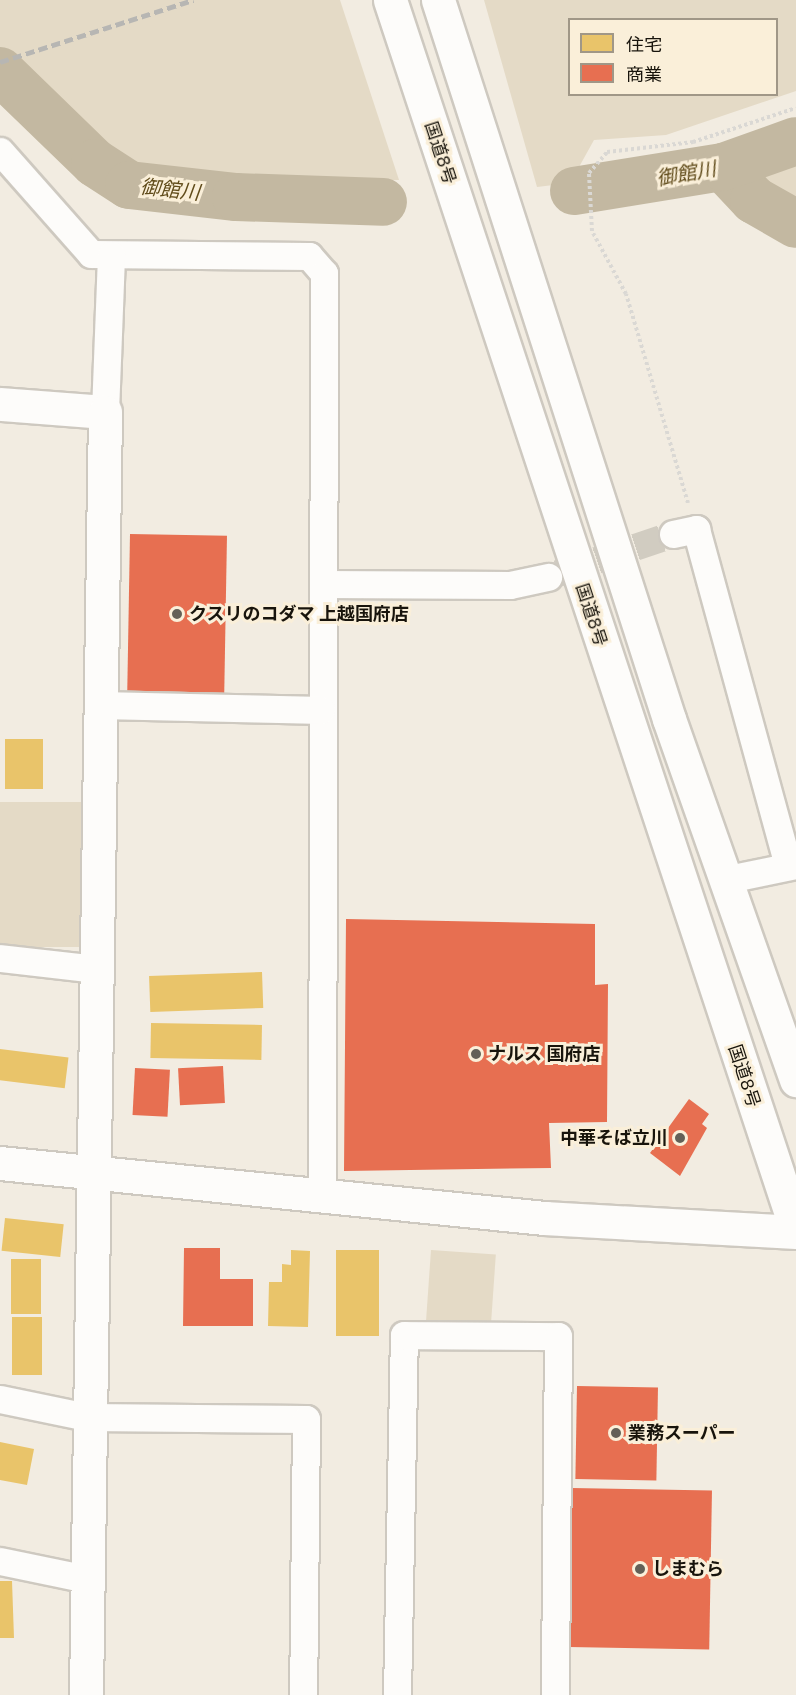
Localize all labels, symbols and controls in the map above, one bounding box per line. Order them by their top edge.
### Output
legend [568,18,778,96]
text: 住宅 [626,33,662,56]
text: 商業 [626,63,662,86]
street label: 国道8号 [420,119,460,187]
water label: 御館川 [654,156,718,190]
water label: 御館川 [139,174,201,204]
street label: 国道8号 [571,581,611,649]
place label: クスリのコダマ 上越国府店 [189,603,409,625]
marker: クスリのコダマ 上越国府店 [170,607,184,621]
street label: 国道8号 [724,1042,764,1110]
place label: ナルス 国府店 [488,1043,600,1065]
marker: ナルス 国府店 [469,1047,483,1061]
place label: 中華そば立川 [560,1127,668,1149]
marker: 中華そば立川 [673,1131,687,1145]
place label: 業務スーパー [628,1422,736,1444]
marker: 業務スーパー [609,1426,623,1440]
place label: しまむら [652,1558,724,1580]
marker: しまむら [633,1562,647,1576]

